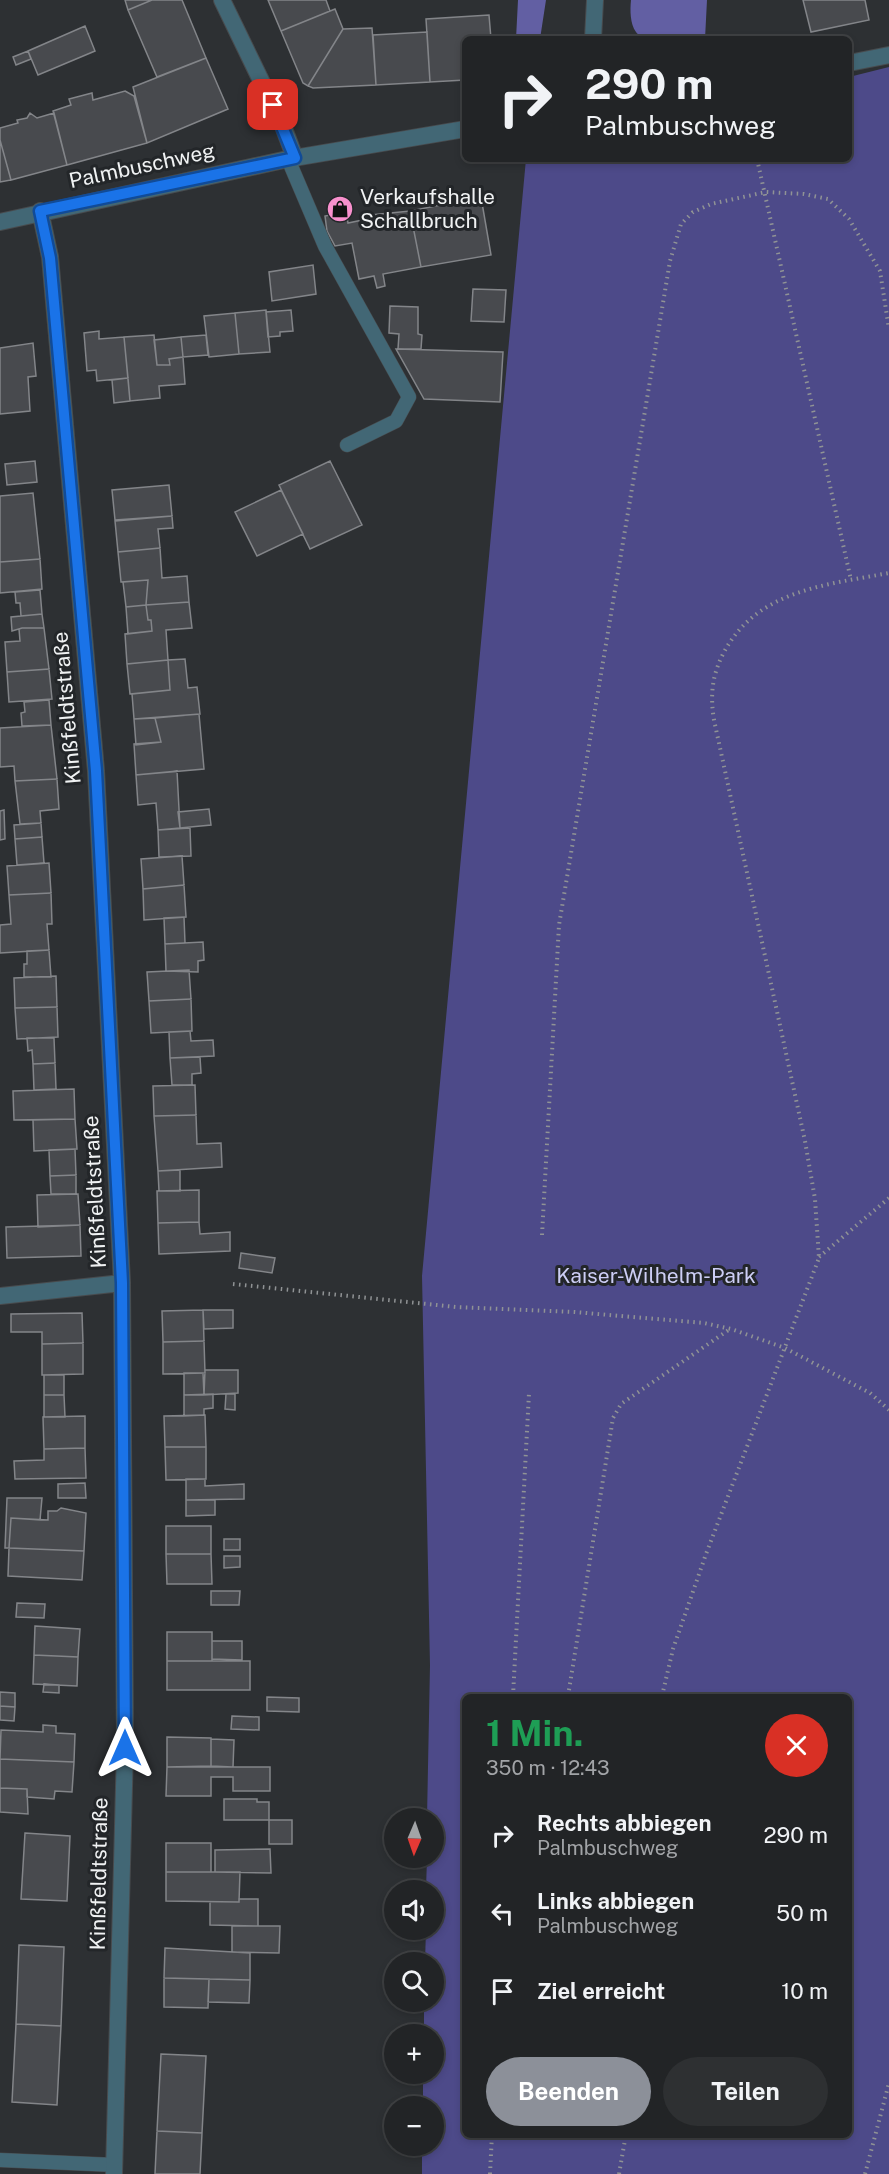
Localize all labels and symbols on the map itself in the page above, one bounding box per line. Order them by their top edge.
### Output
pin [247,79,298,130]
street label: Palmbuschweg [67,138,217,193]
place label: Verkaufshalle Schallbruch [360,184,495,233]
shop icon: Verkaufshalle Schallbruch [325,194,355,224]
street label: Kinßfeldtstraße [47,631,86,785]
street label: Kinßfeldtstraße [78,1115,111,1269]
park label: Kaiser-Wilhelm-Park [556,1263,756,1288]
position arrow [93,1716,157,1780]
street label: Kinßfeldtstraße [85,1797,112,1951]
north arrow [384,1808,444,1868]

